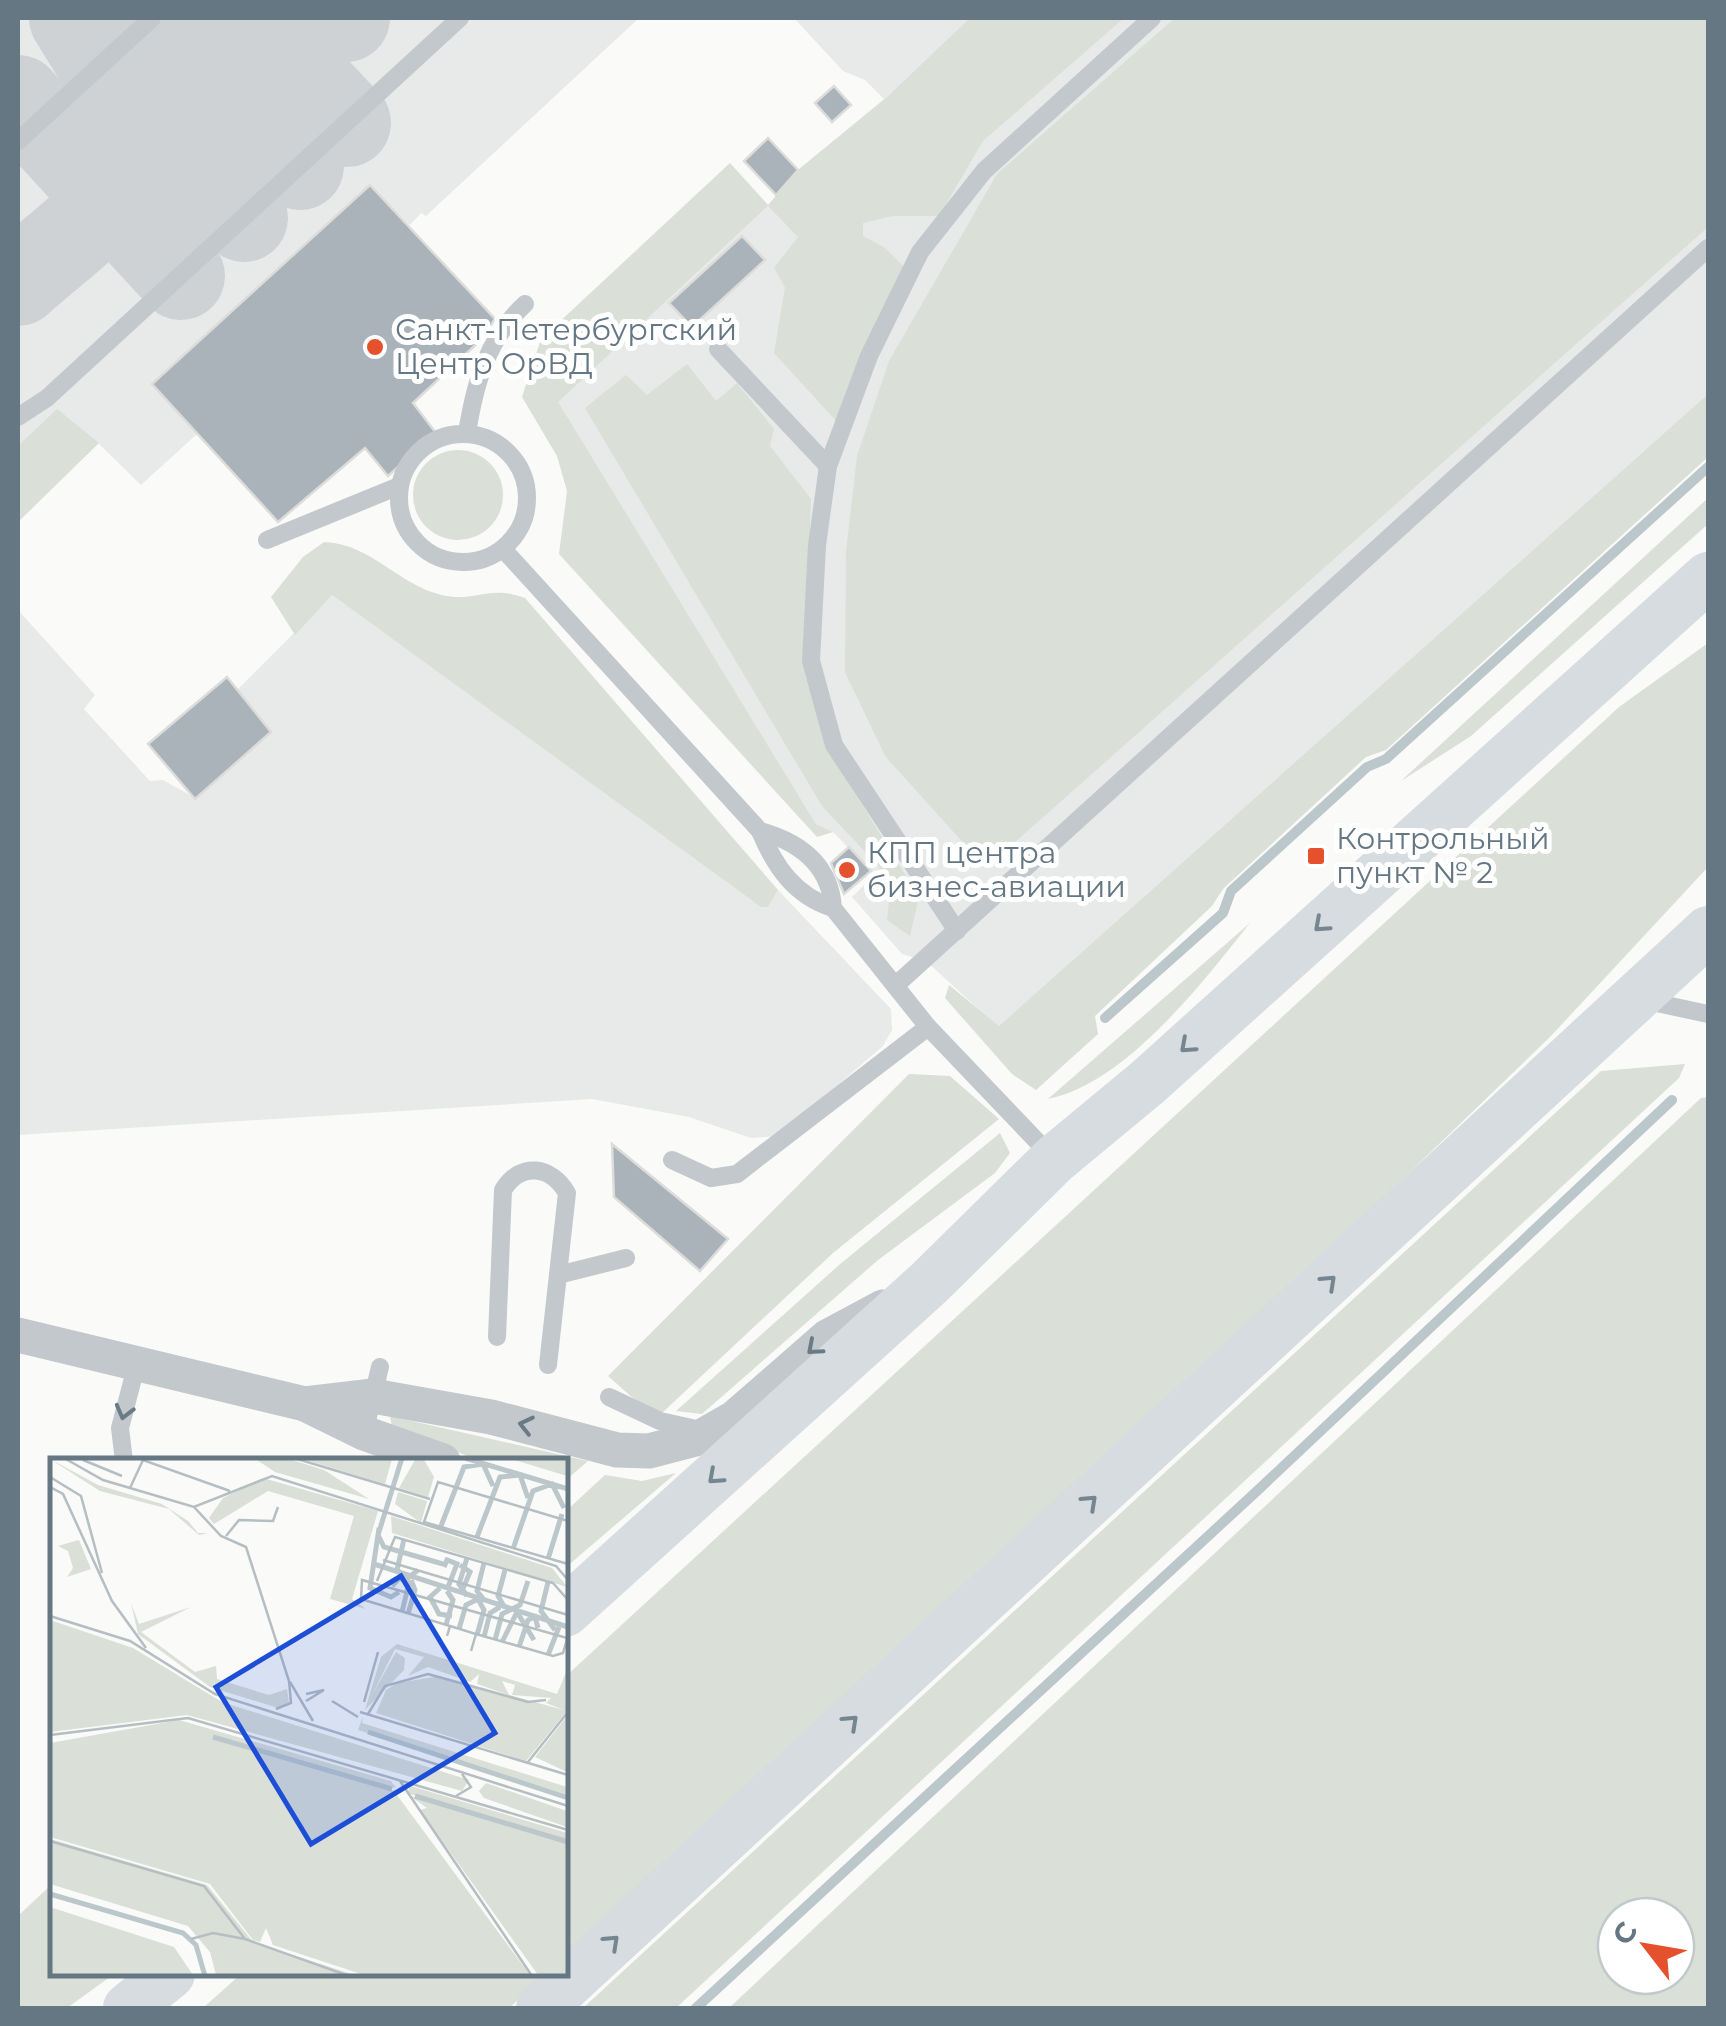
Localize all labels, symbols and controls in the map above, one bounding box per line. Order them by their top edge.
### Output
place label: Санкт-Петербургский Центр ОрВД [395,311,737,382]
marker: Санкт-Петербургский Центр ОрВД [364,336,386,358]
place label: Контрольный пункт № 2 [1336,820,1550,891]
place label: КПП центра бизнес-авиации [867,834,1126,905]
marker: Контрольный пункт № 2 [1305,845,1327,867]
marker: КПП центра бизнес-авиации [836,859,858,881]
one-way arrow [1314,913,1333,931]
one-way arrow [1181,1034,1199,1052]
one-way arrow [1317,1276,1336,1294]
one-way arrow [808,1337,826,1355]
one-way arrow [115,1403,136,1420]
one-way arrow [518,1416,535,1437]
inset map [50,1458,568,1976]
one-way arrow [708,1465,727,1483]
one-way arrow [1079,1496,1097,1514]
one-way arrow [840,1716,858,1734]
north arrow [1596,1896,1696,1996]
text: С [1605,1916,1644,1951]
one-way arrow [601,1936,619,1954]

